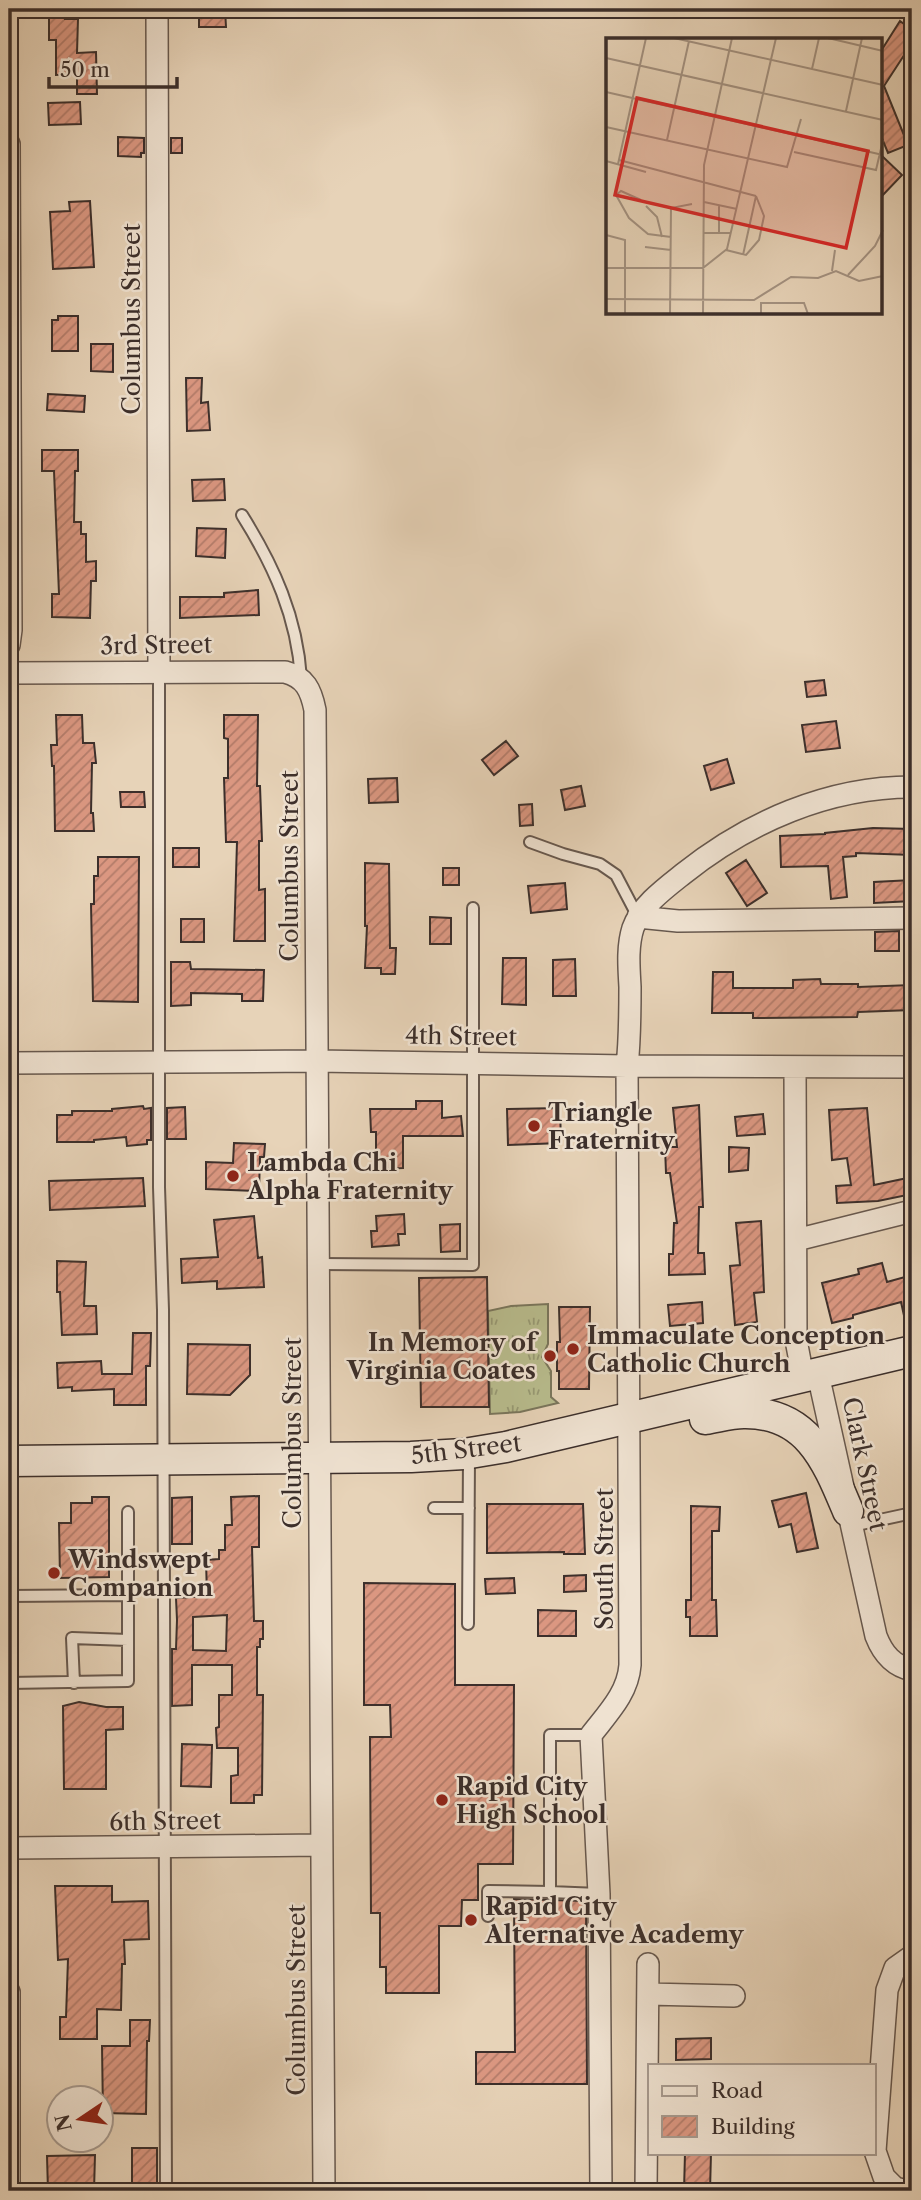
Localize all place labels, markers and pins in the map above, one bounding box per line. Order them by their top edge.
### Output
place label: Triangle Fraternity [548,1098,676,1155]
marker: Triangle Fraternity [526,1118,542,1134]
place label: Lambda Chi Alpha Fraternity [246,1148,454,1205]
marker: Lambda Chi Alpha Fraternity [225,1168,241,1184]
place label: Immaculate Conception Catholic Church [587,1321,885,1378]
place label: In Memory of Virginia Coates [346,1328,540,1385]
marker: Immaculate Conception Catholic Church [565,1341,581,1357]
marker: In Memory of Virginia Coates [542,1348,558,1364]
place label: Windswept Companion [67,1545,214,1602]
marker: Windswept Companion [46,1565,62,1581]
place label: Rapid City High School [456,1772,607,1829]
marker: Rapid City High School [434,1792,450,1808]
place label: Rapid City Alternative Academy [484,1892,745,1949]
marker: Rapid City Alternative Academy [463,1912,479,1928]

